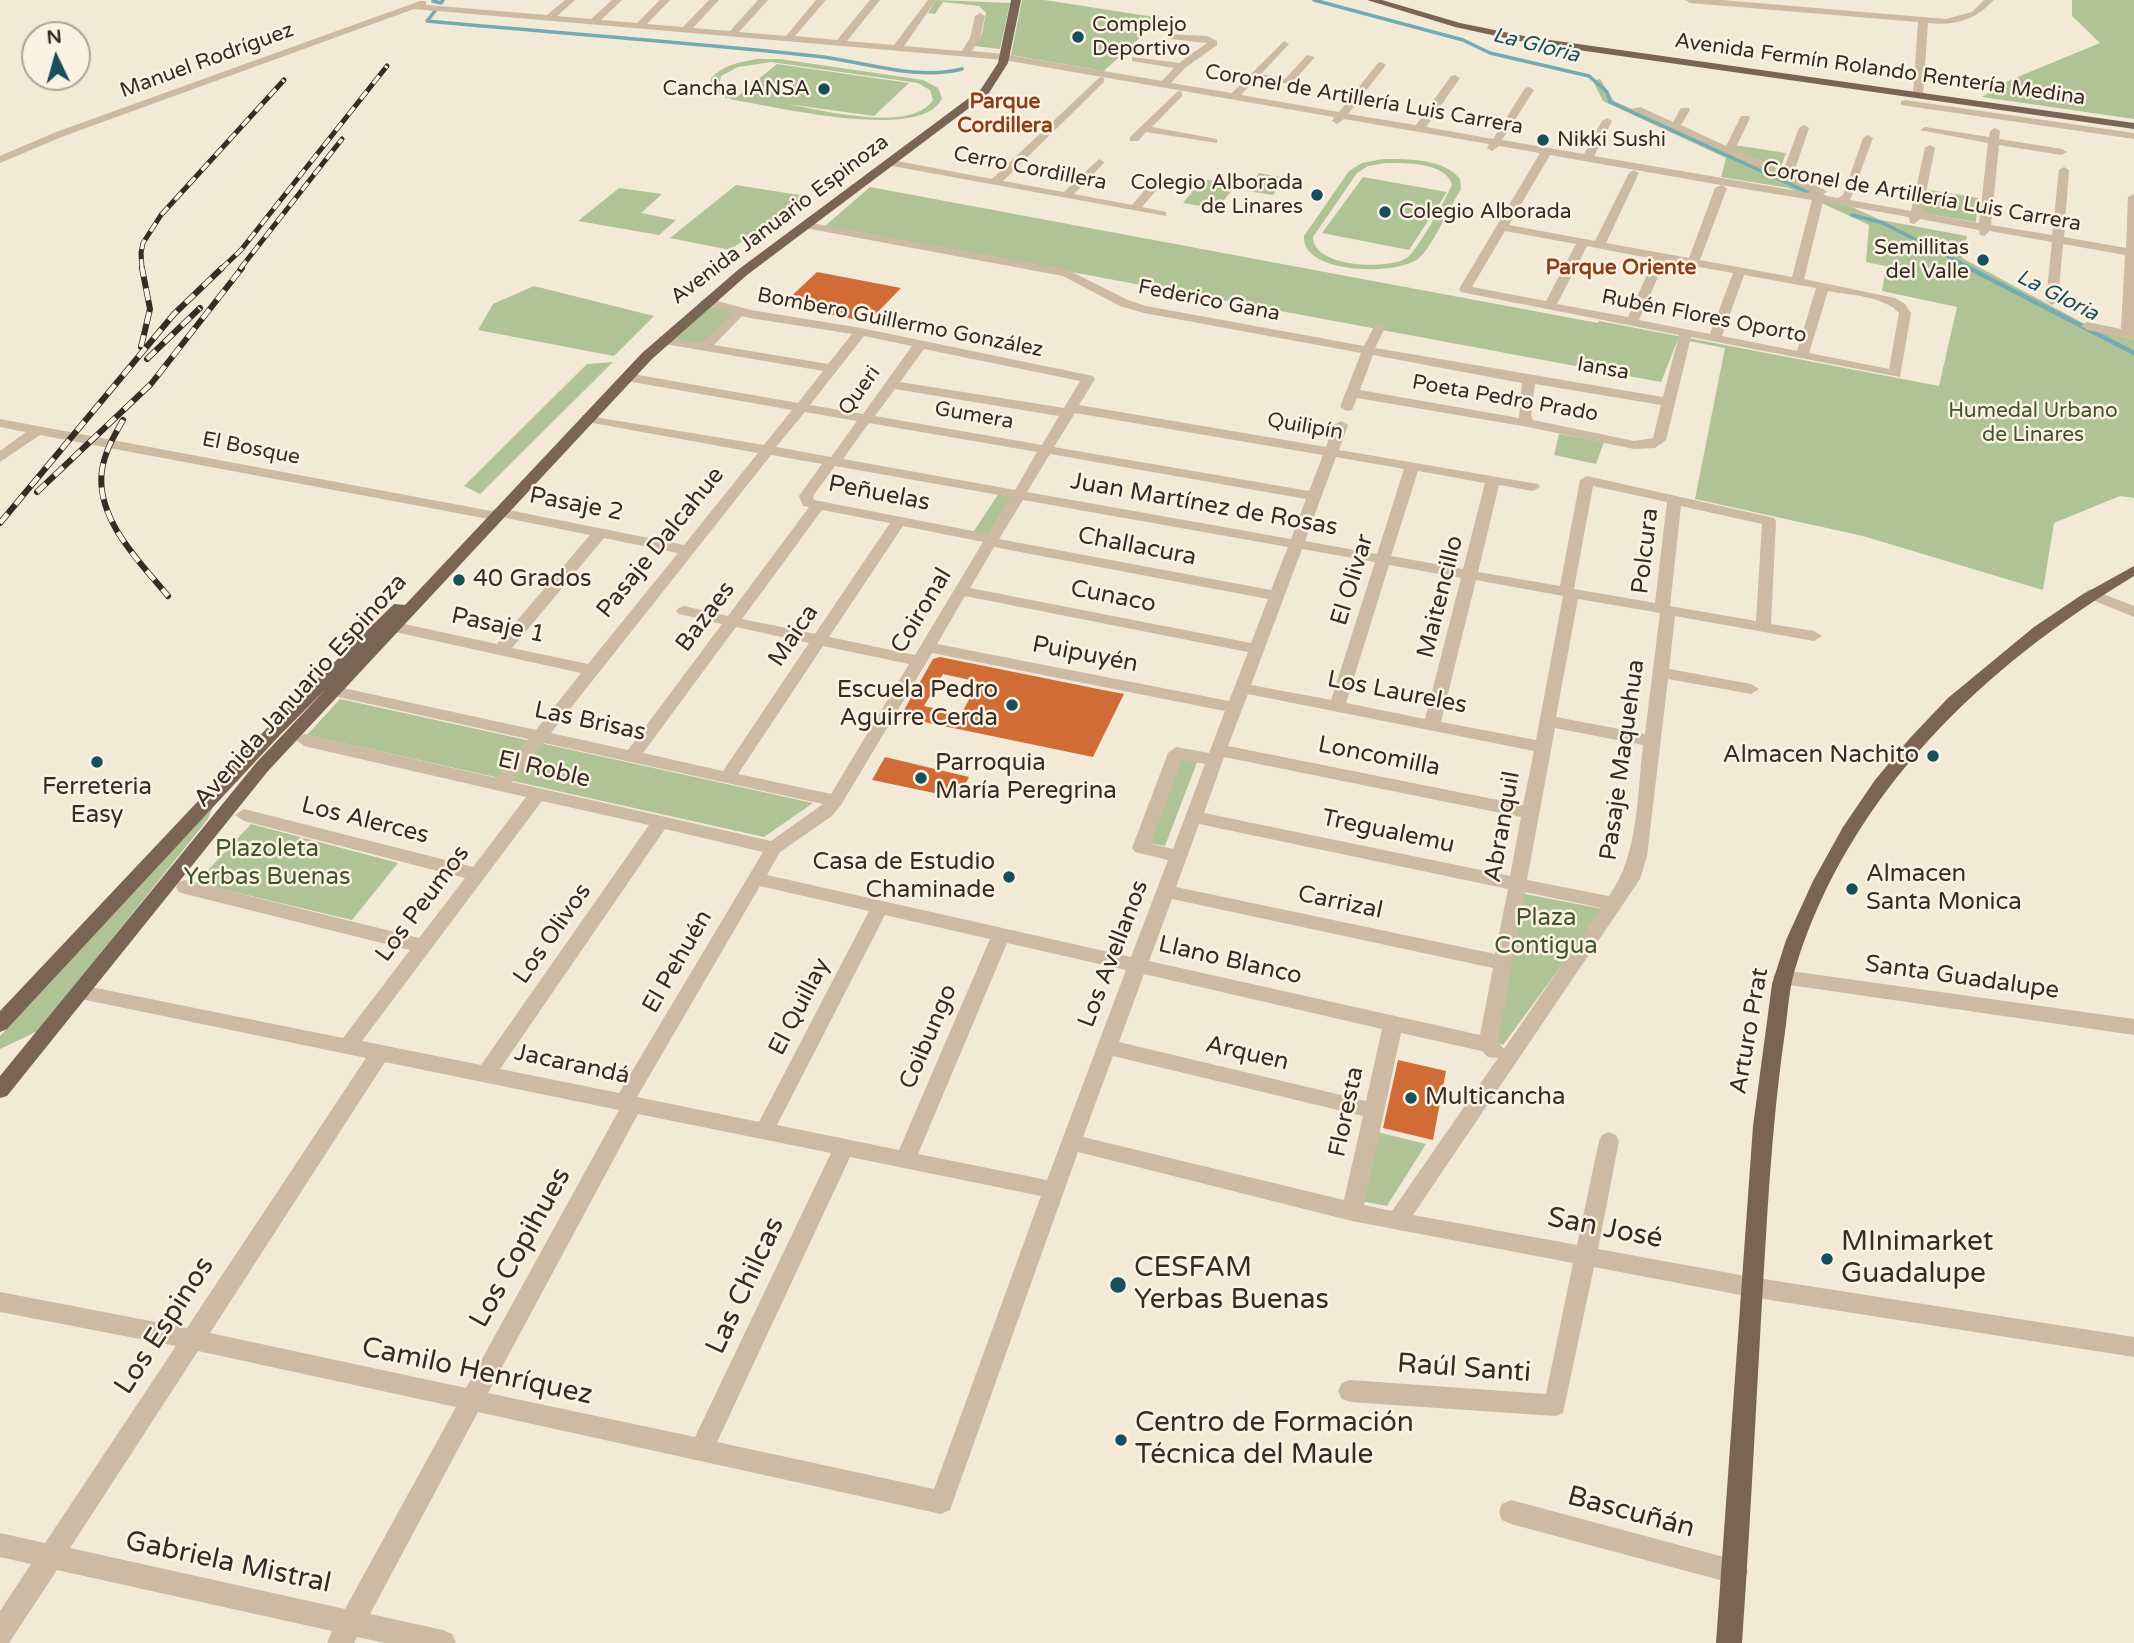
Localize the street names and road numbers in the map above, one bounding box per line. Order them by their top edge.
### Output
street label: Manuel Rodríguez [117,18,297,104]
street label: Avenida Fermín Rolando Rentería Medina [1673,29,2087,111]
street label: Coronel de Artillería Luis Carrera [1203,60,1525,140]
street label: Avenida Januario Espinoza [666,130,894,310]
street label: Cerro Cordillera [951,142,1109,196]
street label: Coronel de Artillería Luis Carrera [1761,157,2083,237]
street label: Federico Gana [1136,275,1282,327]
street label: Bombero Guillermo González [755,283,1045,363]
street label: Rubén Flores Oporto [1599,285,1809,349]
street label: Iansa [1575,352,1631,386]
street label: Queri [834,361,886,421]
street label: Poeta Pedro Prado [1410,370,1600,428]
street label: Gumera [933,397,1015,435]
street label: Quilipín [1265,408,1345,446]
street label: El Bosque [200,427,302,471]
street label: Pasaje Dalcahue [591,462,731,624]
street label: Juan Martínez de Rosas [1068,467,1340,543]
street label: Peñuelas [826,470,932,518]
street label: Pasaje 2 [527,482,625,528]
street label: Polcura [1626,506,1666,596]
street label: Challacura [1075,521,1199,573]
street label: El Olivar [1325,531,1381,629]
street label: Maitencillo [1412,533,1470,661]
street label: Coironal [885,563,959,659]
street label: Avenida Januario Espinoza [188,568,414,814]
street label: Cunaco [1068,575,1158,619]
street label: Bazaes [670,576,742,658]
street label: Maica [763,599,825,673]
street label: Pasaje 1 [449,602,547,650]
street label: Puipuyén [1030,631,1140,679]
street label: Pasaje Maquehua [1595,658,1651,862]
street label: Los Laureles [1325,665,1469,721]
street label: Las Brisas [532,696,648,748]
street label: Loncomilla [1316,731,1442,783]
street label: El Roble [495,745,593,795]
street label: Abranquil [1479,769,1527,885]
street label: Los Alerces [298,791,432,851]
street label: Tregualemu [1319,804,1457,860]
street label: Los Peumos [370,840,476,968]
street label: Los Avellanos [1073,876,1155,1032]
street label: Los Olivos [508,878,598,990]
street label: Carrizal [1295,880,1385,926]
street label: El Pehuén [637,905,719,1019]
street label: Llano Blanco [1155,930,1305,992]
street label: Santa Guadalupe [1863,950,2061,1006]
street label: El Quillay [763,953,837,1061]
street label: Arturo Prat [1725,966,1775,1096]
street label: Coibungo [894,980,964,1094]
street label: Arquen [1203,1030,1291,1078]
street label: Jacarandá [512,1039,632,1091]
street label: Floresta [1323,1064,1371,1160]
street label: Los Copihues [463,1162,579,1334]
street label: San José [1545,1201,1665,1257]
street label: Las Chilcas [700,1212,792,1360]
street label: Los Espinos [108,1251,222,1401]
street label: Camilo Henríquez [359,1331,595,1413]
street label: Raúl Santi [1396,1348,1532,1390]
street label: Bascuñán [1564,1480,1698,1546]
street label: Gabriela Mistral [122,1525,334,1601]

